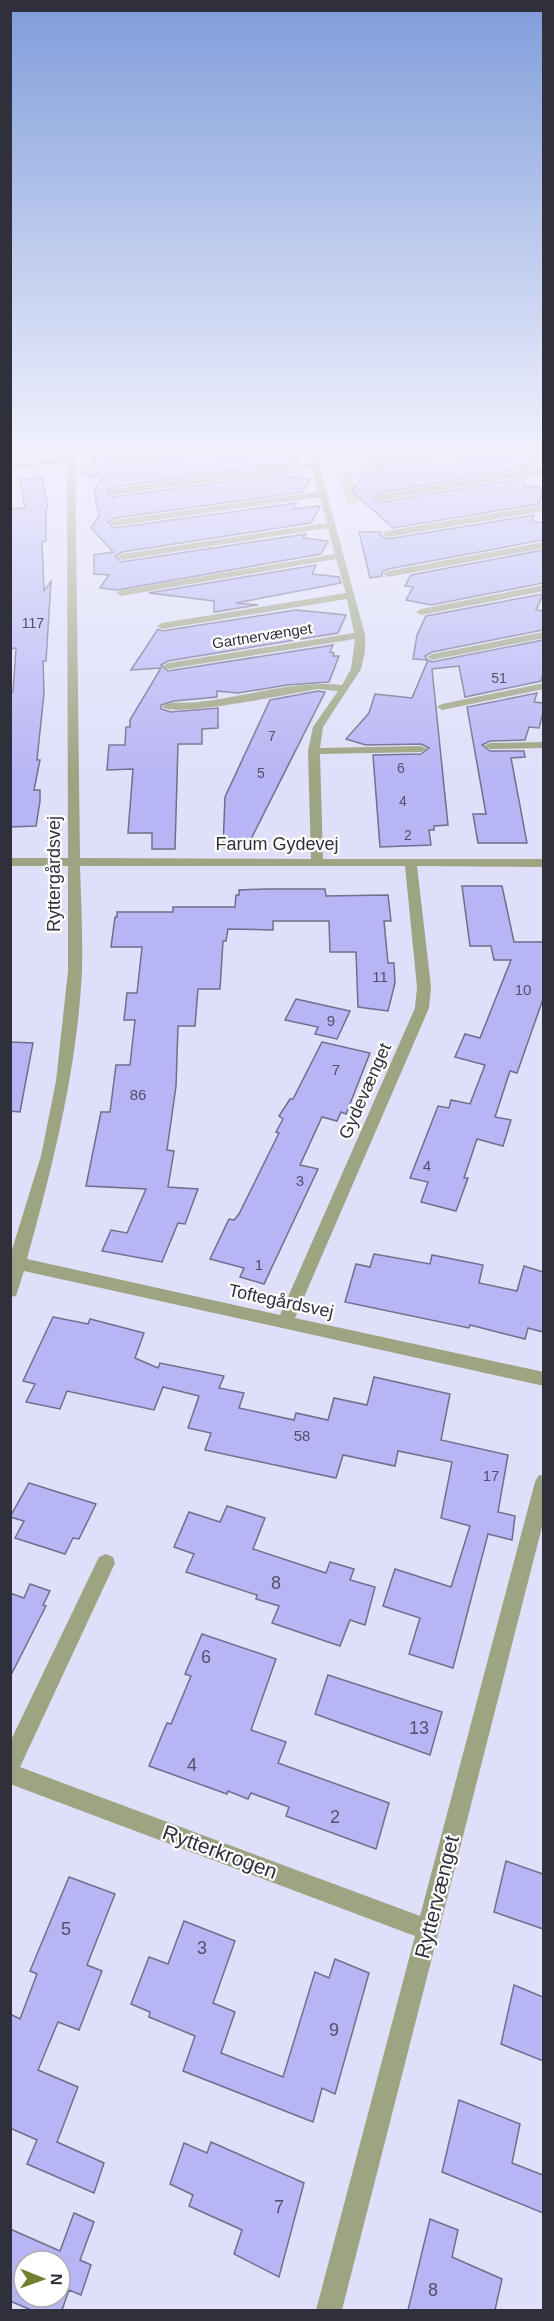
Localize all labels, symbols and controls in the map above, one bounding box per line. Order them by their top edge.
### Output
house number: 117 [22,615,44,631]
street label: Gartnervænget [211,619,314,652]
house number: 51 [491,670,507,686]
house number: 7 [268,728,276,744]
house number: 6 [397,760,405,776]
house number: 5 [257,765,265,781]
house number: 4 [399,793,407,809]
street label: Ryttergårdsvej [44,816,64,932]
house number: 2 [404,827,412,843]
street label: Farum Gydevej [215,834,339,854]
house number: 11 [372,968,388,985]
house number: 10 [515,981,531,998]
house number: 9 [327,1012,335,1029]
street label: Gydevænget [335,1040,395,1142]
house number: 7 [332,1061,340,1078]
house number: 86 [130,1086,146,1103]
house number: 4 [423,1157,431,1174]
house number: 3 [296,1172,304,1189]
house number: 1 [255,1256,263,1273]
street label: Toftegårdsvej [227,1280,335,1322]
house number: 58 [294,1427,310,1444]
house number: 17 [483,1467,499,1484]
house number: 8 [271,1573,281,1593]
house number: 6 [201,1647,211,1667]
house number: 13 [409,1718,429,1738]
house number: 4 [187,1755,197,1775]
house number: 2 [330,1807,340,1827]
street label: Rytterkrogen [160,1820,281,1883]
street label: Ryttervænget [410,1833,463,1961]
house number: 5 [61,1919,71,1939]
house number: 3 [197,1938,207,1958]
house number: 9 [329,2020,339,2040]
house number: 7 [274,2197,284,2217]
north arrow [12,2249,72,2309]
text: N [48,2273,65,2285]
house number: 8 [428,2280,438,2300]

